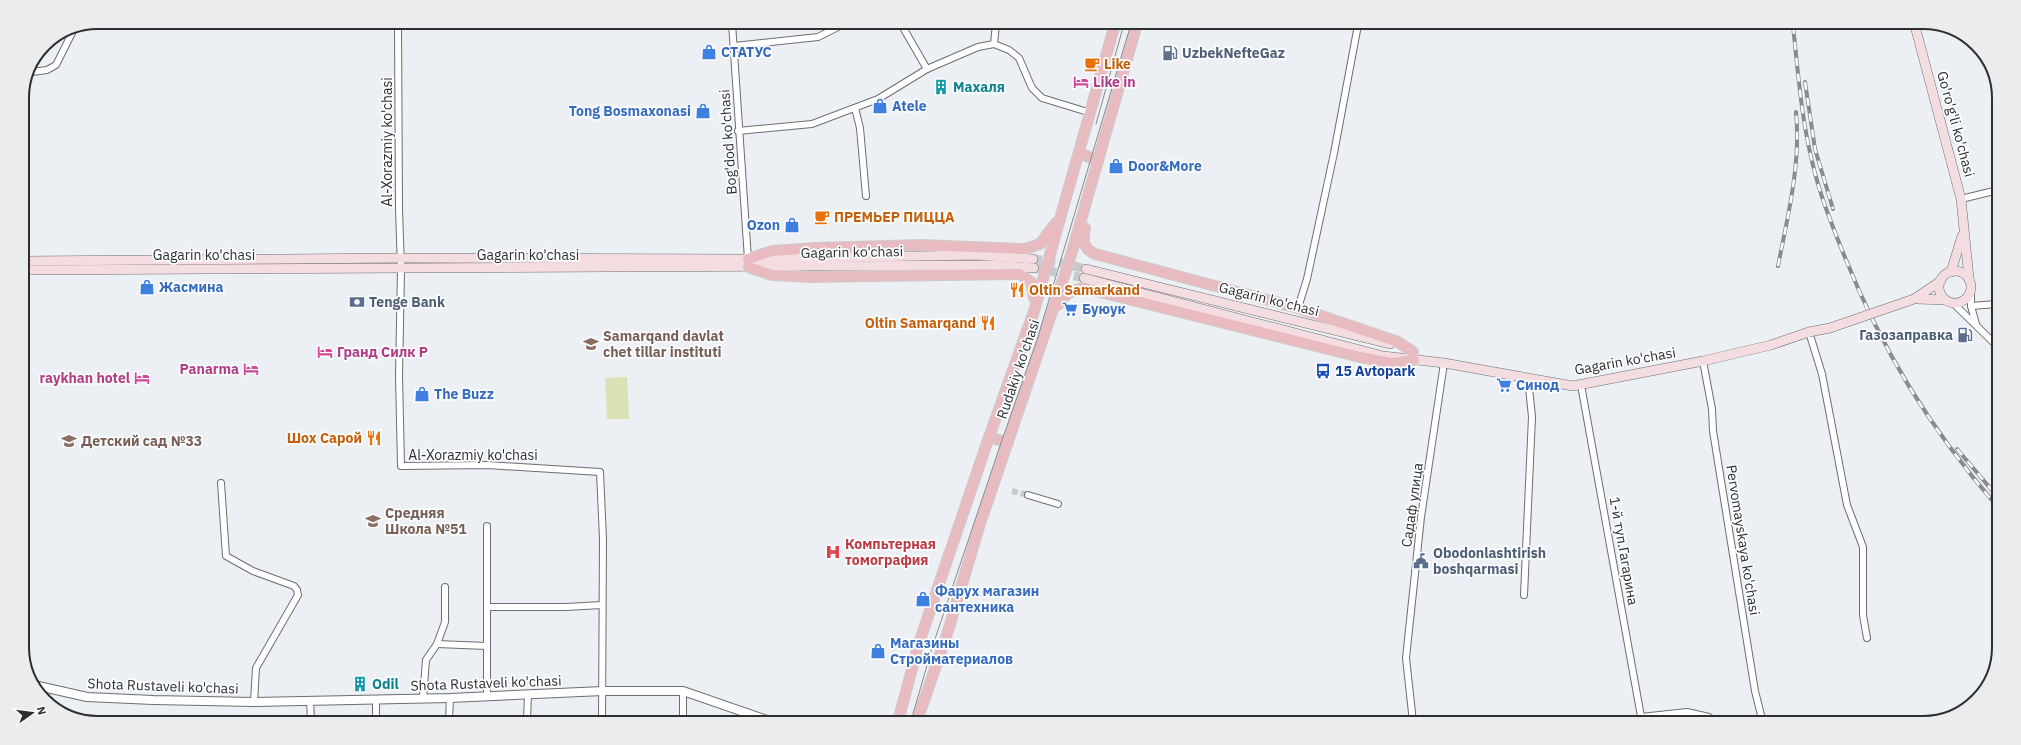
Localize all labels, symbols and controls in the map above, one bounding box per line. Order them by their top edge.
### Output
shop icon: СТАТУС [700,43,718,61]
place label: СТАТУС [721,43,772,61]
fuel station icon: UzbekNefteGaz [1161,44,1179,62]
place label: UzbekNefteGaz [1182,44,1285,62]
cafe icon: Like [1083,55,1101,73]
place label: Like [1104,55,1131,73]
street label: Go'ro'g'li ko'chasi [1933,69,1979,179]
hotel icon: Like in [1072,73,1090,91]
place label: Like in [1093,73,1136,91]
street label: Al-Xorazmiy ko'chasi [378,77,396,207]
building icon: Махаля [932,78,950,96]
place label: Махаля [953,78,1005,96]
street label: Bog'dod ko'chasi [715,89,741,195]
shop icon: Atele [871,97,889,115]
place label: Atele [892,97,927,115]
place label: Tong Bosmaxonasi [569,102,691,120]
shop icon: Tong Bosmaxonasi [694,102,712,120]
shop icon: Door&More [1107,157,1125,175]
place label: Door&More [1128,157,1202,175]
cafe icon: ПРЕМЬЕР ПИЦЦА [813,208,831,226]
place label: ПРЕМЬЕР ПИЦЦА [834,208,955,226]
place label: Ozon [747,216,780,234]
shop icon: Ozon [783,216,801,234]
street label: Gagarin ko'chasi [801,242,903,262]
street label: Gagarin ko'chasi [153,246,255,264]
street label: Gagarin ko'chasi [477,246,579,264]
shop icon: Жасмина [138,278,156,296]
place label: Жасмина [159,278,224,296]
street label: Gagarin ko'chasi [1217,278,1321,320]
restaurant icon: Oltin Samarkand [1008,281,1026,299]
place label: Oltin Samarkand [1029,281,1140,299]
bank icon: Tenge Bank [348,293,366,311]
place label: Tenge Bank [369,293,446,311]
supermarket icon: Буюук [1061,300,1079,318]
place label: Буюук [1082,300,1126,318]
place label: Oltin Samarqand [865,314,976,332]
restaurant icon: Oltin Samarqand [979,314,997,332]
street label: Rudakiy ko'chasi [993,317,1043,421]
place label: Газозаправка [1859,326,1953,344]
fuel station icon: Газозаправка [1956,326,1974,344]
place label: Samarqand davlat chet tillar instituti [603,327,724,361]
school or university icon: Samarqand davlat chet tillar instituti [582,335,600,353]
hotel icon: Гранд Силк Р [316,343,334,361]
place label: Гранд Силк Р [337,343,428,361]
street label: Gagarin ko'chasi [1573,343,1677,379]
place label: Panarma [180,360,239,378]
hotel icon: Panarma [242,360,260,378]
bus stop icon: 15 Avtopark [1314,362,1332,380]
place label: 15 Avtopark [1335,362,1416,380]
place label: raykhan hotel [40,369,130,387]
hotel icon: raykhan hotel [133,369,151,387]
supermarket icon: Синод [1495,376,1513,394]
place label: Синод [1516,376,1559,394]
shop icon: The Buzz [413,385,431,403]
place label: The Buzz [434,385,494,403]
place label: Шох Сарой [287,429,362,447]
restaurant icon: Шох Сарой [365,429,383,447]
school or university icon: Детский сад №33 [60,432,78,450]
place label: Детский сад №33 [81,432,202,450]
street label: Al-Xorazmiy ko'chasi [408,446,538,464]
street label: Садаф улица [1397,461,1427,548]
street label: Pervomayskaya ko'chasi [1722,464,1764,616]
street label: 1-й туп.Гагарина [1606,495,1642,607]
place label: Средняя Школа №51 [385,504,467,538]
school or university icon: Средняя Школа №51 [364,512,382,530]
place label: Компьтерная томография [845,535,936,569]
hospital icon: Компьтерная томография [824,543,842,561]
place label: Obodonlashtirish boshqarmasi [1433,544,1546,578]
public building icon: Obodonlashtirish boshqarmasi [1412,552,1430,570]
place label: Фарух магазин сантехника [935,582,1039,616]
shop icon: Фарух магазин сантехника [914,590,932,608]
place label: Магазины Стройматериалов [890,634,1013,668]
shop icon: Магазины Стройматериалов [869,642,887,660]
street label: Shota Rustaveli ko'chasi [410,671,562,695]
street label: Shota Rustaveli ko'chasi [87,674,239,698]
building icon: Оdil [351,675,369,693]
place label: Оdil [372,675,399,693]
north arrow [12,693,52,733]
text: N [34,705,49,716]

